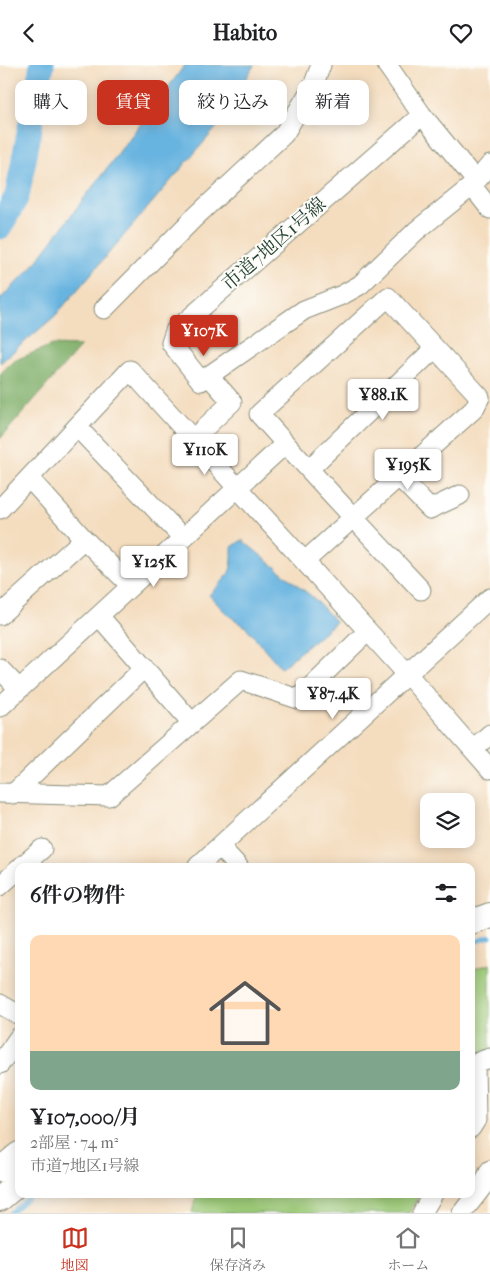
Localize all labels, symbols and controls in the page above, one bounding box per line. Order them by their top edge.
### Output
icon: back [15,19,43,47]
icon: heart [447,19,475,47]
text: Habito [213,20,277,46]
chip: 購入 [15,80,87,125]
chip: 賃貸 [97,80,169,125]
chip: 絞り込み [179,80,287,125]
chip: 新着 [297,80,369,125]
street label: 市道7地区1号線 [218,193,330,295]
pin: ¥107K [169,315,239,357]
text: ¥107K [181,321,227,340]
pin: ¥88.1K [342,379,424,421]
text: ¥88.1K [359,385,407,404]
pin: ¥110K [170,433,240,476]
text: ¥110K [183,440,227,459]
pin: ¥195K [373,449,443,491]
text: ¥195K [385,455,431,474]
pin: ¥125K [119,545,189,588]
text: ¥125K [132,552,176,571]
pin: ¥87.4K [292,677,374,720]
text: ¥87.4K [307,684,359,703]
map controls [420,793,475,848]
button: layers [420,793,475,848]
icon: filters [432,879,460,907]
text: 6件の物件 [30,883,125,907]
icon: home [200,968,290,1058]
text: ¥107,000/月 [30,1105,140,1129]
text: 2部屋 · 74 m² [30,1133,118,1152]
text: 市道7地区1号線 [30,1156,139,1175]
tab: 地図 [61,1224,89,1274]
tab: 保存済み [210,1224,266,1274]
tab: ホーム [387,1224,429,1274]

